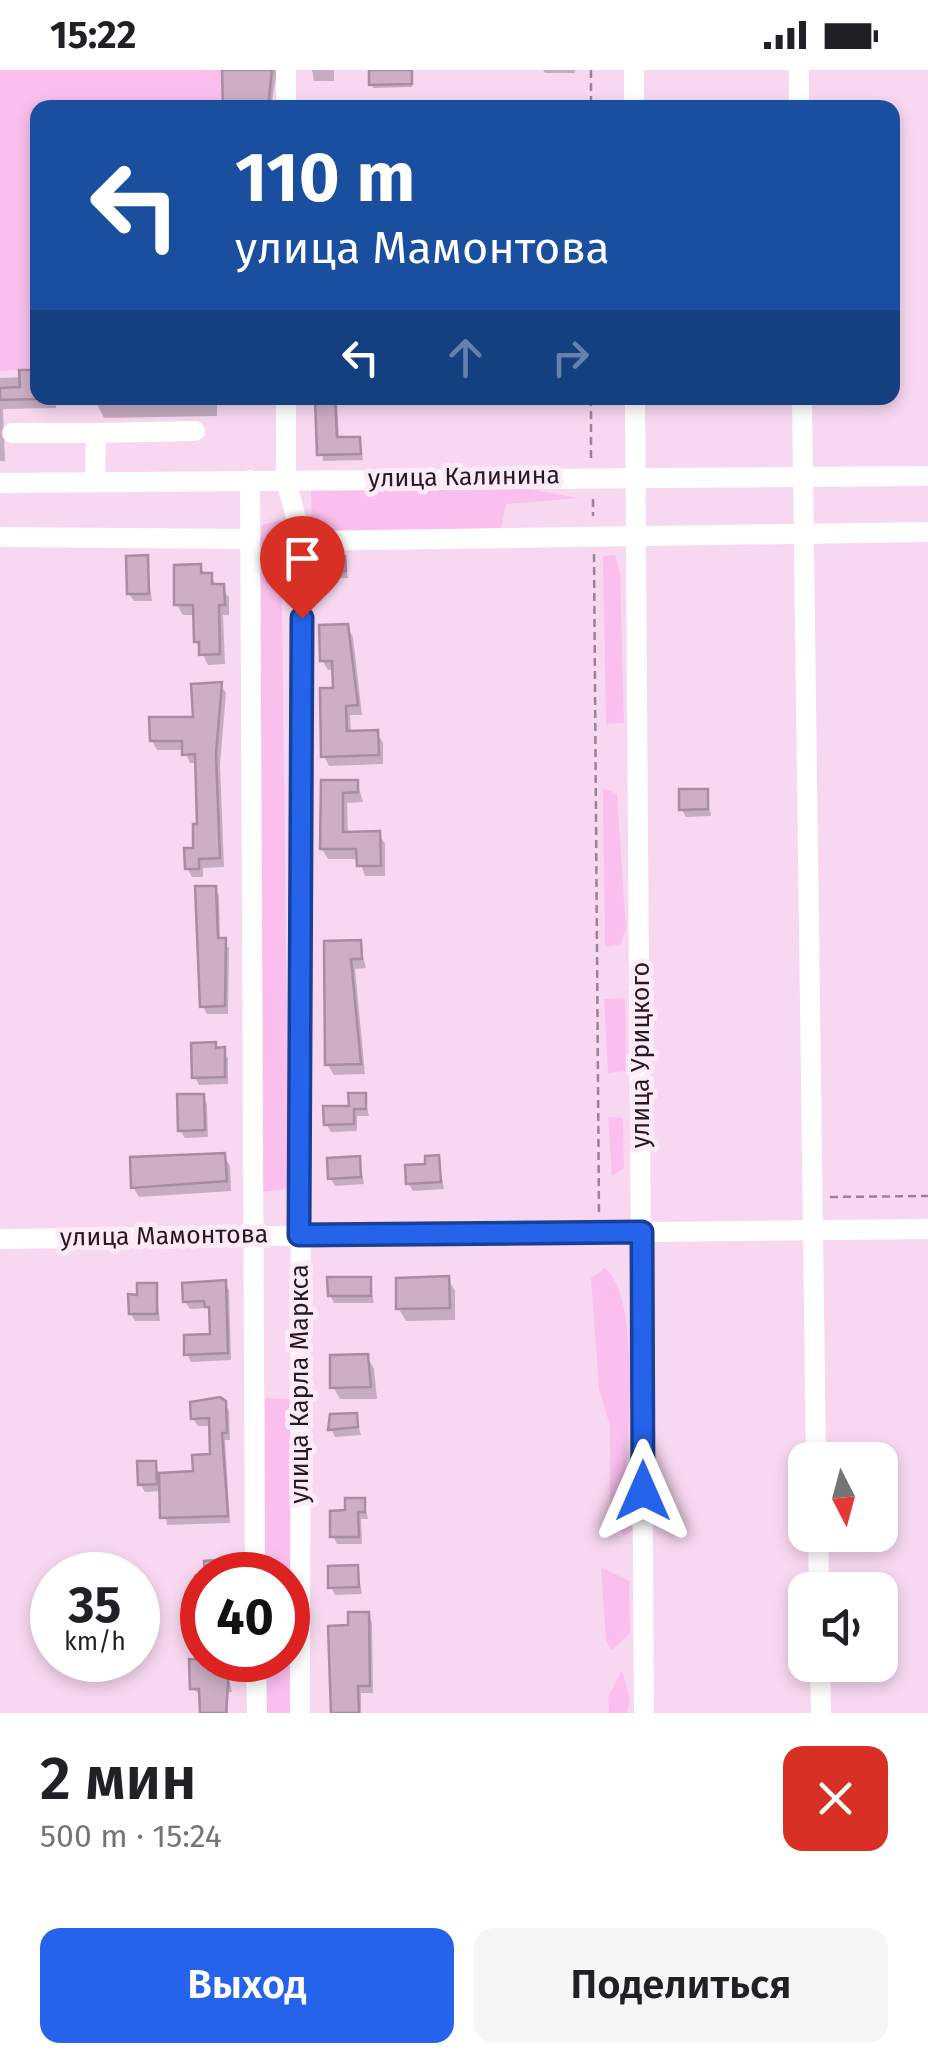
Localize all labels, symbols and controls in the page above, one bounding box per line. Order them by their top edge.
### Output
text: 15:22 [50,12,136,58]
text: 110 m [235,136,415,220]
icon: left [70,140,200,270]
text: улица Мамонтова [235,221,610,275]
icon: left [333,330,388,385]
icon: ahead [438,330,493,385]
icon: right [543,330,598,385]
street label: улица Калинина [368,460,560,494]
pin [260,516,345,619]
icon: arrive [275,531,330,586]
street label: улица Урицкого [626,962,656,1148]
street label: улица Мамонтова [60,1219,268,1253]
street label: улица Карла Маркса [285,1264,315,1504]
position arrow [591,1439,695,1543]
north arrow [788,1442,898,1552]
map controls [788,1442,898,1682]
speed limit sign: 40 [180,1552,310,1682]
button: sound [788,1572,898,1682]
text: 35 [69,1575,121,1635]
text: km/h [64,1627,126,1657]
text: 2 мин [40,1743,196,1815]
button: close [783,1746,888,1851]
text: 500 m · 15:24 [40,1817,222,1855]
button: Выход [40,1928,454,2043]
button: Поделиться [474,1928,888,2043]

